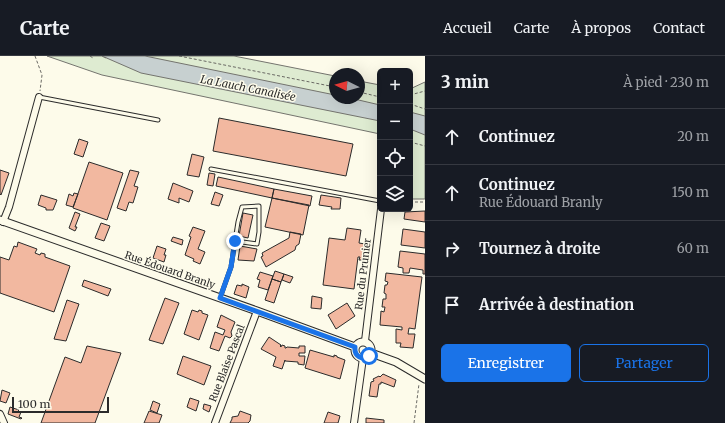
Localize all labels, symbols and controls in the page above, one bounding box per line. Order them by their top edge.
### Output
text: Carte [20,16,70,40]
text: Accueil [443,19,492,37]
text: Carte [514,19,549,37]
text: À propos [571,19,631,37]
text: Contact [653,19,705,37]
north arrow [329,68,365,104]
map controls [377,68,413,212]
button: + [377,68,413,104]
text: 3 min [441,71,489,93]
water label: La Lauch Canalisée [199,72,297,104]
text: À pied · 230 m [623,74,709,91]
button: − [377,104,413,140]
icon: ahead [441,126,463,148]
text: Continuez [479,127,555,146]
text: 20 m [677,128,709,145]
button: locate [377,140,413,176]
text: Continuez [479,175,555,194]
button: layers [377,176,413,212]
icon: ahead [441,182,463,204]
text: 150 m [672,184,709,201]
text: Rue Édouard Branly [479,194,602,211]
route end [226,232,244,250]
street label: Rue du Prunier [352,237,374,311]
icon: right [441,238,463,260]
text: Tournez à droite [479,239,600,258]
text: 60 m [677,240,709,257]
street label: Rue Édouard Branly [123,247,218,292]
icon: arrive [441,294,463,316]
text: Arrivée à destination [479,295,634,314]
street label: Rue Blaise Pascal [206,323,248,403]
button: Enregistrer [441,344,571,382]
button: Partager [579,344,709,382]
route start [360,347,378,365]
scale bar [12,395,109,414]
text: 100 m [18,397,50,411]

